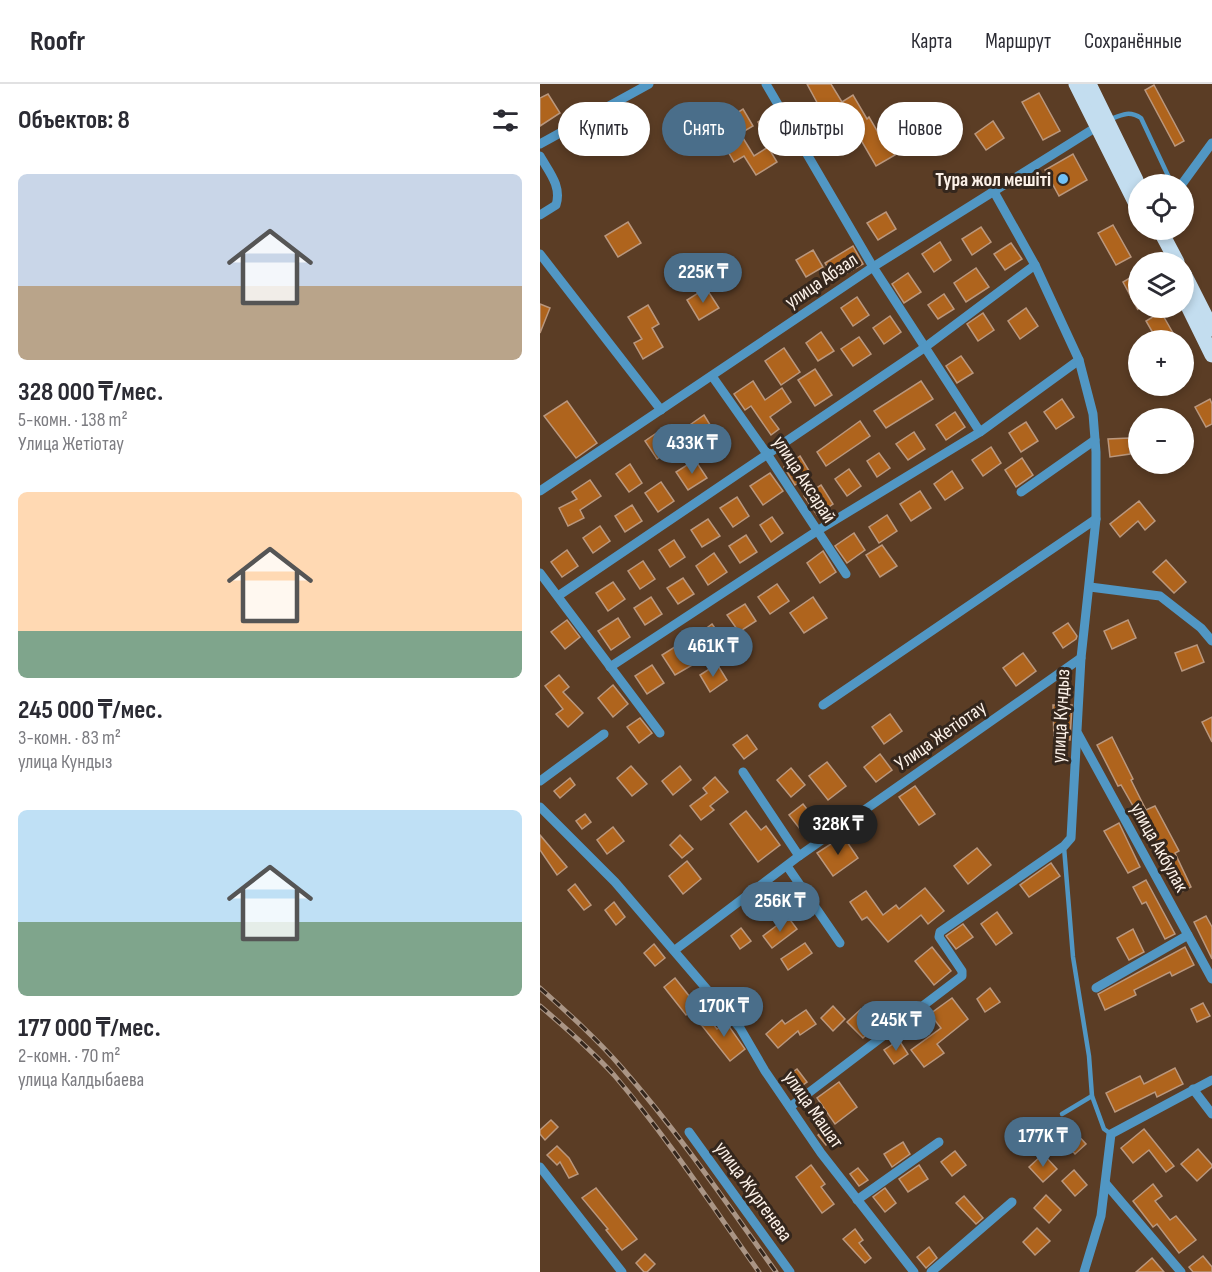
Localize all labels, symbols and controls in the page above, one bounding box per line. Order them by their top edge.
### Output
text: Roofr [30,25,85,58]
text: Карта [911,29,952,54]
text: Маршрут [985,29,1051,54]
text: Сохранённые [1084,29,1182,54]
chip: Купить [558,102,650,156]
chip: Снять [662,102,746,156]
chip: Фильтры [758,102,865,156]
chip: Новое [877,102,963,156]
icon: filters [489,104,522,137]
text: Объектов: 8 [18,105,130,136]
place label: Тура жол мешіті [935,168,1051,192]
marker: Тура жол мешіті [1056,172,1070,186]
map controls [1128,174,1194,474]
button: locate [1128,174,1194,240]
icon: home [216,213,324,321]
street label: улица Абзал [780,248,863,314]
button: layers [1128,252,1194,318]
pin: 225K ₸ [654,253,752,304]
text: 225K ₸ [678,260,728,284]
button: + [1128,330,1194,396]
text: 328 000 ₸/мес. [18,377,163,408]
text: 5-комн. · 138 m² [18,408,128,432]
button: − [1128,408,1194,474]
pin: 433K ₸ [643,424,741,475]
text: 433K ₸ [666,431,718,455]
text: Улица Жетіотау [18,432,124,456]
street label: улица Аксарай [767,432,841,528]
icon: home [216,531,324,639]
pin: 461K ₸ [664,627,762,678]
text: 461K ₸ [688,634,738,658]
street label: улица Кундыз [1047,668,1075,764]
text: 245 000 ₸/мес. [18,695,163,726]
street label: Улица Жетіотау [890,695,991,776]
text: 3-комн. · 83 m² [18,726,121,750]
text: улица Кундыз [18,750,113,774]
street label: улица Акбулак [1125,799,1194,897]
pin: 328K ₸ [789,805,887,856]
text: 328K ₸ [812,812,864,836]
icon: home [216,849,324,957]
pin: 256K ₸ [731,882,829,933]
text: 256K ₸ [755,889,805,913]
pin: 170K ₸ [675,987,773,1038]
text: 170K ₸ [699,994,749,1018]
pin: 245K ₸ [847,1001,945,1052]
text: 245K ₸ [871,1008,921,1032]
text: 177 000 ₸/мес. [18,1013,161,1044]
text: 2-комн. · 70 m² [18,1044,121,1068]
street label: улица Машат [778,1066,849,1153]
text: улица Калдыбаева [18,1068,144,1092]
pin: 177K ₸ [994,1117,1092,1168]
text: 177K ₸ [1018,1124,1068,1148]
street label: улица Жургенева [709,1137,797,1246]

